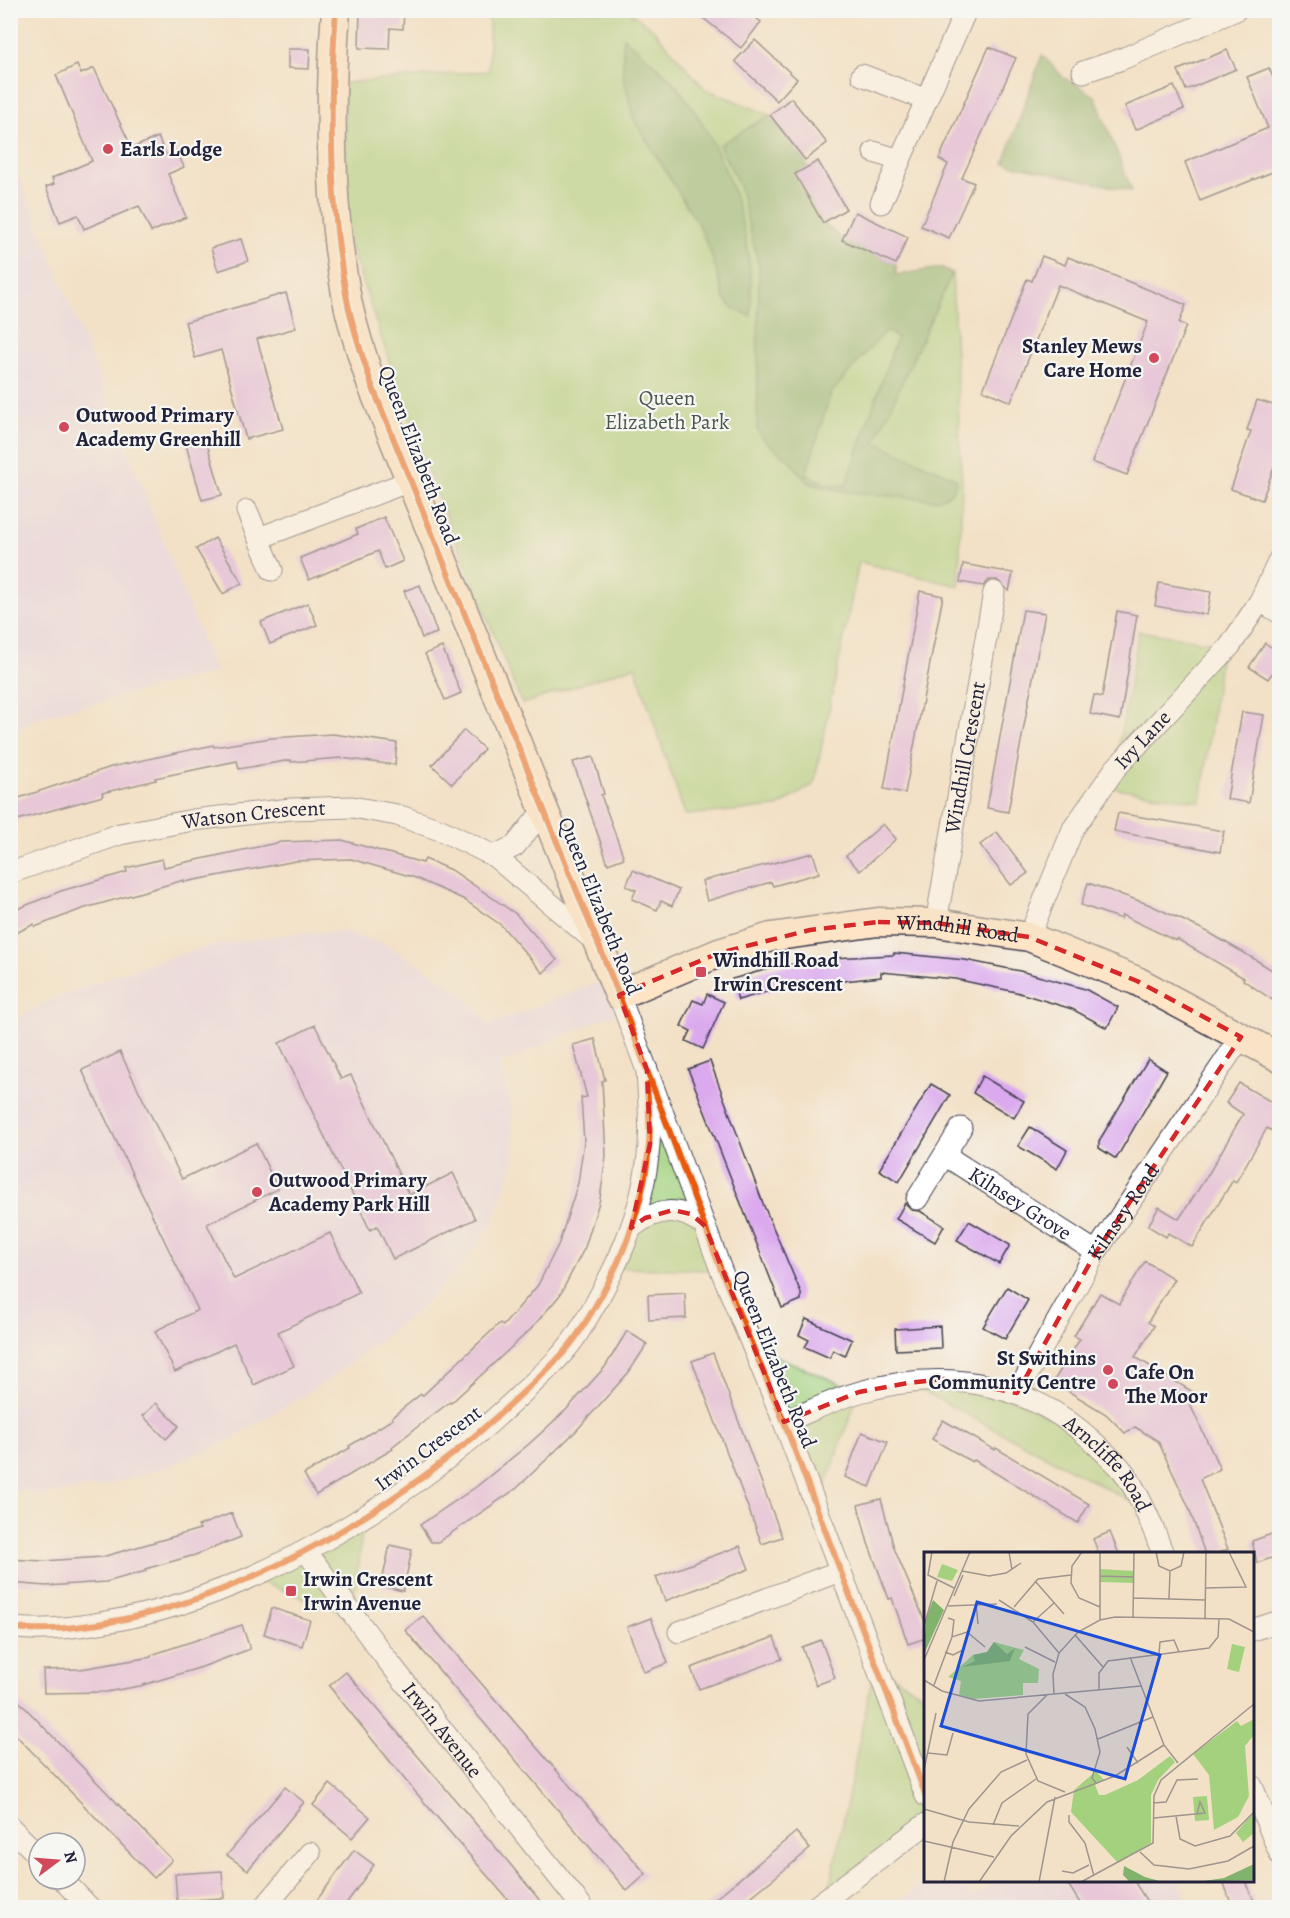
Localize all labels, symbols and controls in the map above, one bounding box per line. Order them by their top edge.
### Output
place label: Earls Lodge [120,135,222,163]
marker: Earls Lodge [101,142,115,156]
place label: Stanley Mews Care Home [1022,332,1142,384]
marker: Stanley Mews Care Home [1147,351,1161,365]
street label: Queen Elizabeth Road [372,362,466,549]
park label: Queen Elizabeth Park [605,384,730,436]
place label: Outwood Primary Academy Greenhill [75,401,241,453]
marker: Outwood Primary Academy Greenhill [57,420,71,434]
street label: Windhill Crescent [938,679,992,837]
street label: Ivy Lane [1108,704,1177,775]
street label: Watson Crescent [178,794,326,836]
street label: Queen Elizabeth Road [552,813,649,1000]
street label: Windhill Road [896,908,1022,949]
place label: Windhill Road Irwin Crescent [712,946,843,998]
marker: Windhill Road Irwin Crescent [694,965,708,979]
street label: Kilnsey Road [1080,1157,1166,1265]
street label: Kilnsey Grove [963,1160,1077,1247]
place label: Outwood Primary Academy Park Hill [268,1166,430,1218]
marker: Outwood Primary Academy Park Hill [250,1185,264,1199]
street label: Queen Elizabeth Road [727,1266,824,1453]
place label: St Swithins Community Centre [928,1344,1096,1396]
place label: Cafe On The Moor [1125,1358,1208,1410]
marker: St Swithins Community Centre [1101,1363,1115,1377]
marker: Cafe On The Moor [1106,1377,1120,1391]
street label: Irwin Crescent [369,1399,487,1497]
street label: Arncliffe Road [1057,1408,1158,1517]
inset map [924,1552,1254,1882]
place label: Irwin Crescent Irwin Avenue [303,1565,433,1617]
marker: Irwin Crescent Irwin Avenue [284,1584,298,1598]
street label: Irwin Avenue [396,1676,489,1784]
north arrow [27,1831,87,1891]
text: N [58,1849,83,1866]

